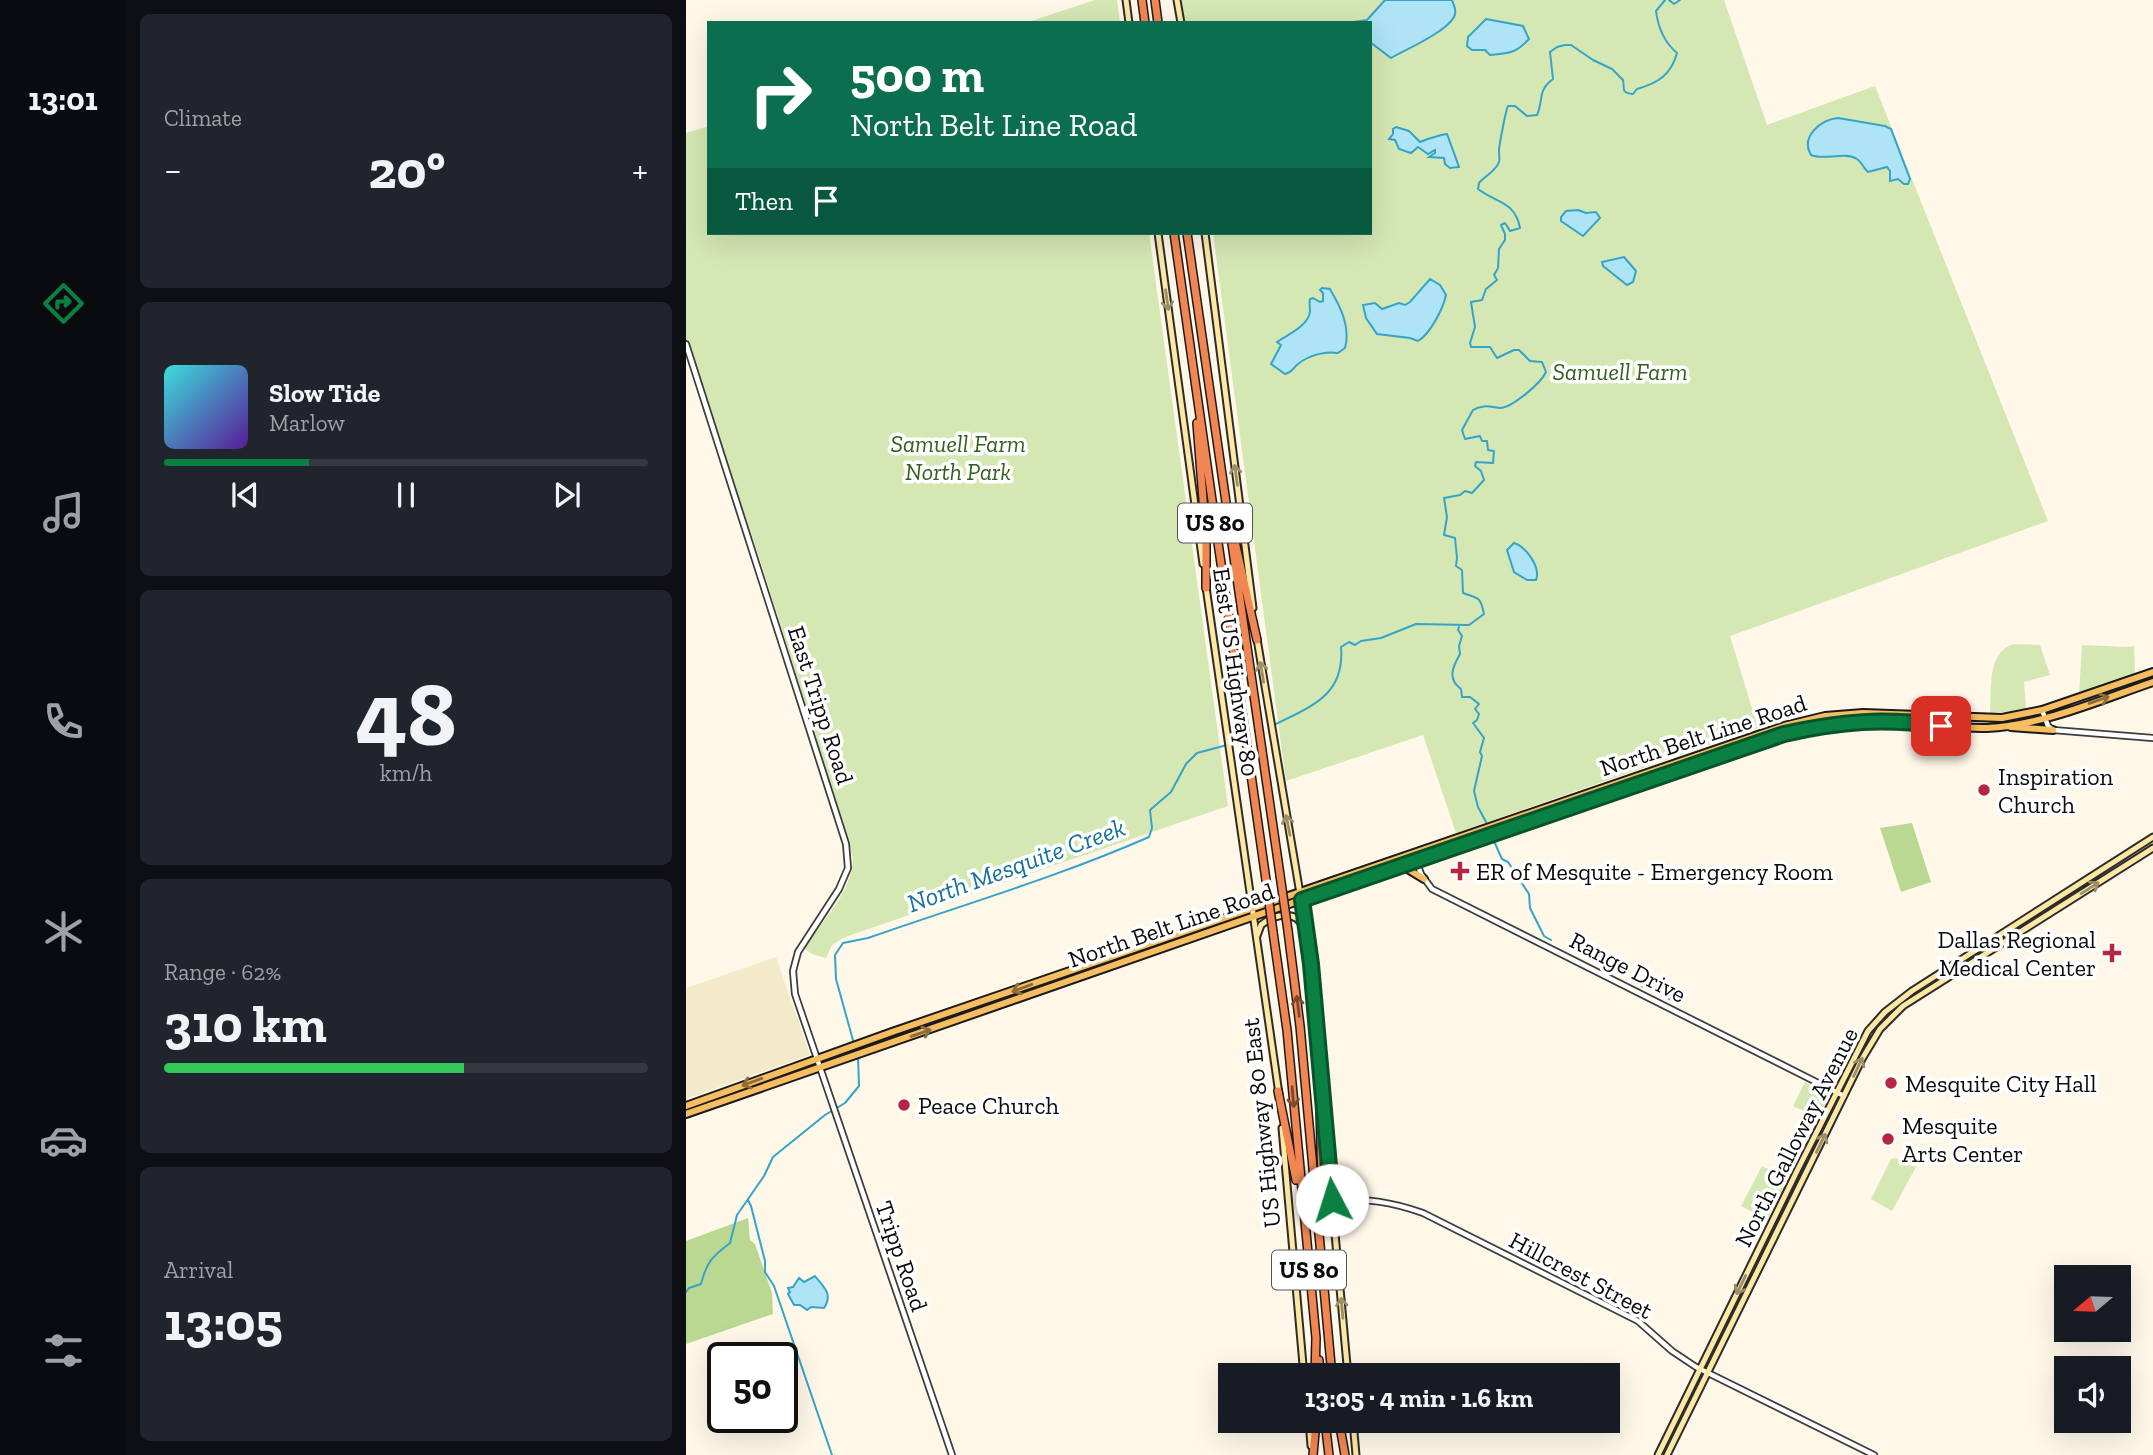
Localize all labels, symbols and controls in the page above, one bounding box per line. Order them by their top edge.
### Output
text: 500 m [850,46,984,105]
icon: right [735,49,826,140]
text: 13:01 [28,80,98,118]
text: Climate [164,104,242,132]
text: North Belt Line Road [850,106,1137,144]
text: 20° [369,139,445,201]
text: − [164,147,182,193]
text: + [632,147,648,193]
icon: arrive [807,182,845,220]
text: Then [735,185,793,217]
icon: directions [39,279,88,328]
one-way arrow [1161,288,1174,311]
park label: Samuell Farm [1552,357,1688,386]
text: Slow Tide [269,377,380,409]
text: Marlow [269,409,345,437]
park label: Samuell Farm North Park [890,429,1026,486]
one-way arrow [1230,464,1243,487]
icon: previous [226,476,264,514]
icon: pause [387,476,425,514]
icon: next [548,476,586,514]
icon: music [39,488,88,537]
road number: US 80 [1178,503,1252,542]
street label: East US Highway 80 [1207,566,1265,778]
street label: East Tripp Road [782,622,860,788]
text: 48 [356,659,456,768]
one-way arrow [1255,661,1268,684]
street label: North Belt Line Road [1596,688,1810,782]
one-way arrow [2087,693,2109,706]
pin [1911,696,1971,756]
icon: phone [39,697,88,746]
icon: arrive [1922,707,1960,745]
text: km/h [380,759,432,787]
place label: Inspiration Church [1998,762,2114,819]
marker: Inspiration Church [1976,782,1992,798]
water label: North Mesquite Creek [903,811,1129,919]
one-way arrow [1281,814,1294,837]
place label: ER of Mesquite - Emergency Room [1476,857,1833,886]
marker: ER of Mesquite - Emergency Room [1450,861,1470,881]
street label: North Belt Line Road [1064,876,1278,974]
one-way arrow [2080,880,2100,894]
icon: climate [39,907,88,956]
street label: Range Drive [1565,925,1691,1009]
place label: Dallas Regional Medical Center [1938,925,2096,982]
marker: Dallas Regional Medical Center [2102,943,2122,963]
text: Range · 62% [164,958,281,986]
one-way arrow [1011,983,1033,996]
text: 310 km [164,993,327,1055]
one-way arrow [1291,995,1304,1018]
street label: US Highway 80 East [1236,1017,1286,1229]
street label: North Galloway Avenue [1728,1023,1864,1251]
one-way arrow [910,1026,932,1038]
one-way arrow [1852,1057,1865,1078]
place label: Mesquite City Hall [1905,1069,2097,1098]
marker: Mesquite City Hall [1883,1075,1899,1091]
one-way arrow [742,1077,764,1089]
one-way arrow [1287,1085,1300,1108]
place label: Peace Church [918,1091,1060,1120]
marker: Peace Church [896,1097,912,1113]
place label: Mesquite Arts Center [1902,1111,2023,1168]
icon: car [39,1116,88,1165]
marker: Mesquite Arts Center [1880,1131,1896,1147]
one-way arrow [1815,1133,1829,1154]
position arrow [1295,1163,1369,1237]
street label: Tripp Road [870,1197,934,1315]
street label: Hillcrest Street [1504,1225,1658,1325]
road number: US 80 [1272,1250,1346,1289]
text: Arrival [164,1256,233,1284]
north arrow [2054,1265,2132,1342]
map controls [2054,1265,2131,1433]
one-way arrow [1734,1274,1747,1295]
text: 13:05 [164,1291,283,1353]
one-way arrow [1335,1297,1348,1319]
icon: filters [39,1326,88,1375]
speed limit sign: 50 [707,1342,798,1433]
button: sound [2054,1356,2131,1433]
text: 13:05 · 4 min · 1.6 km [1305,1382,1533,1414]

